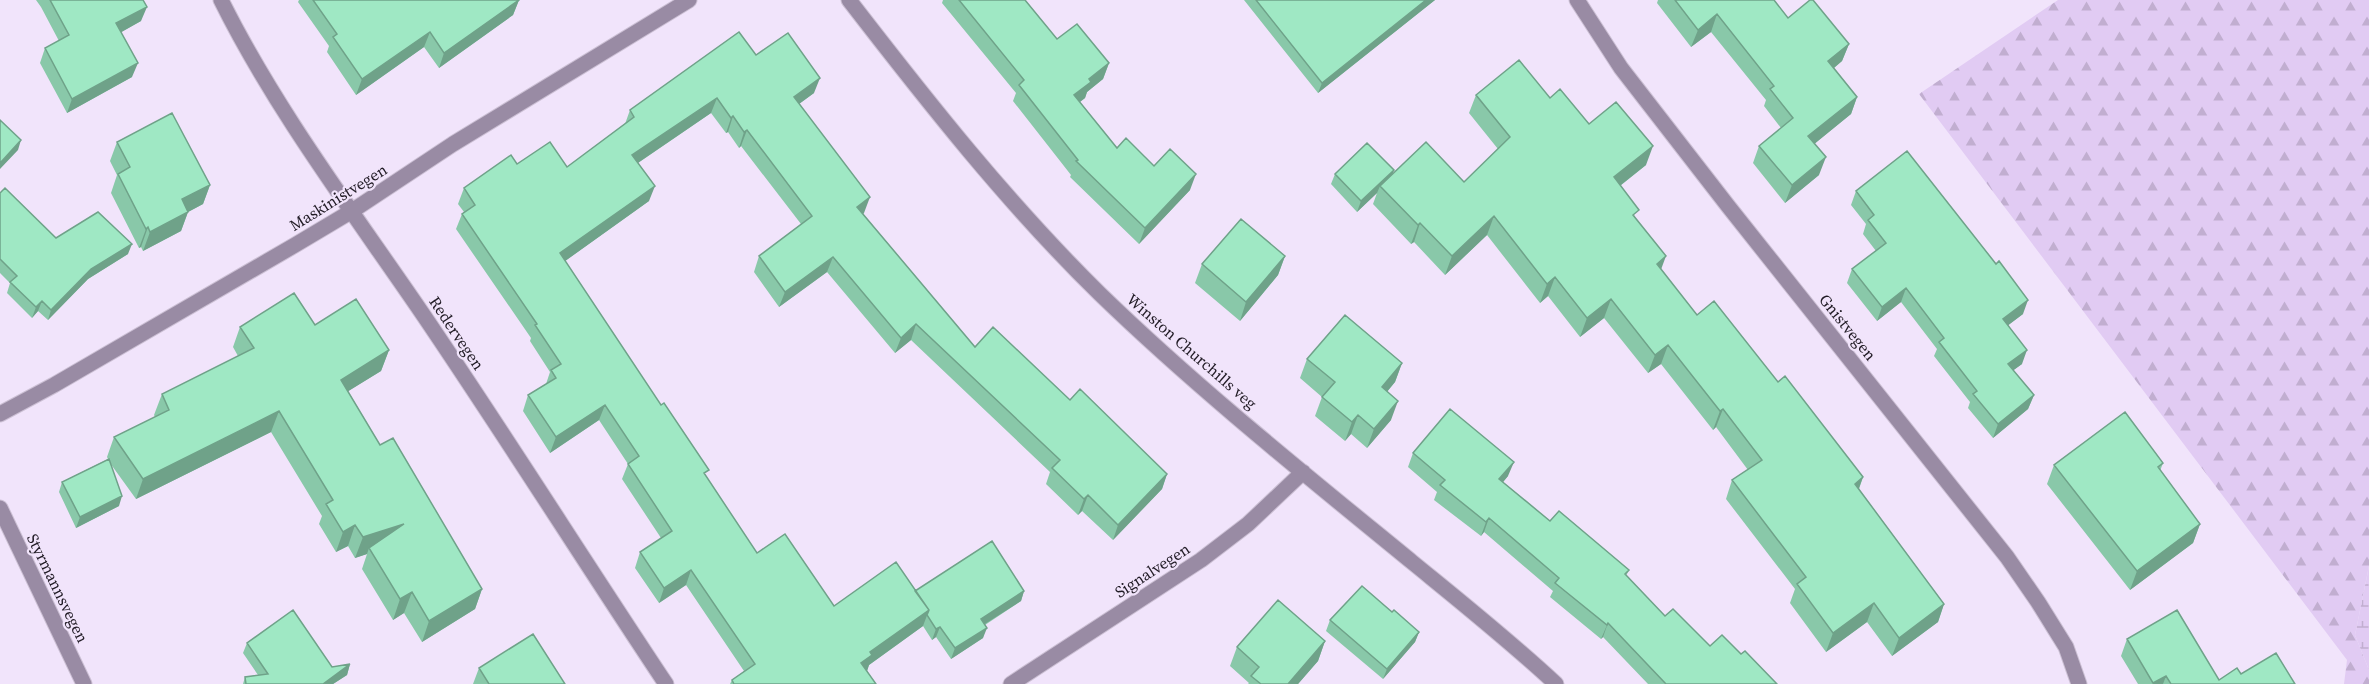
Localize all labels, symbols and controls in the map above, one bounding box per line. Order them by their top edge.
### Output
street label: Maskinistvegen [285,158,391,236]
street label: Winston Churchills veg [1122,288,1262,414]
street label: Gnistvegen [1814,289,1882,365]
street label: Redervegen [424,292,490,374]
street label: Styrmannsvegen [22,530,94,647]
street label: Signalvegen [1110,537,1194,603]

